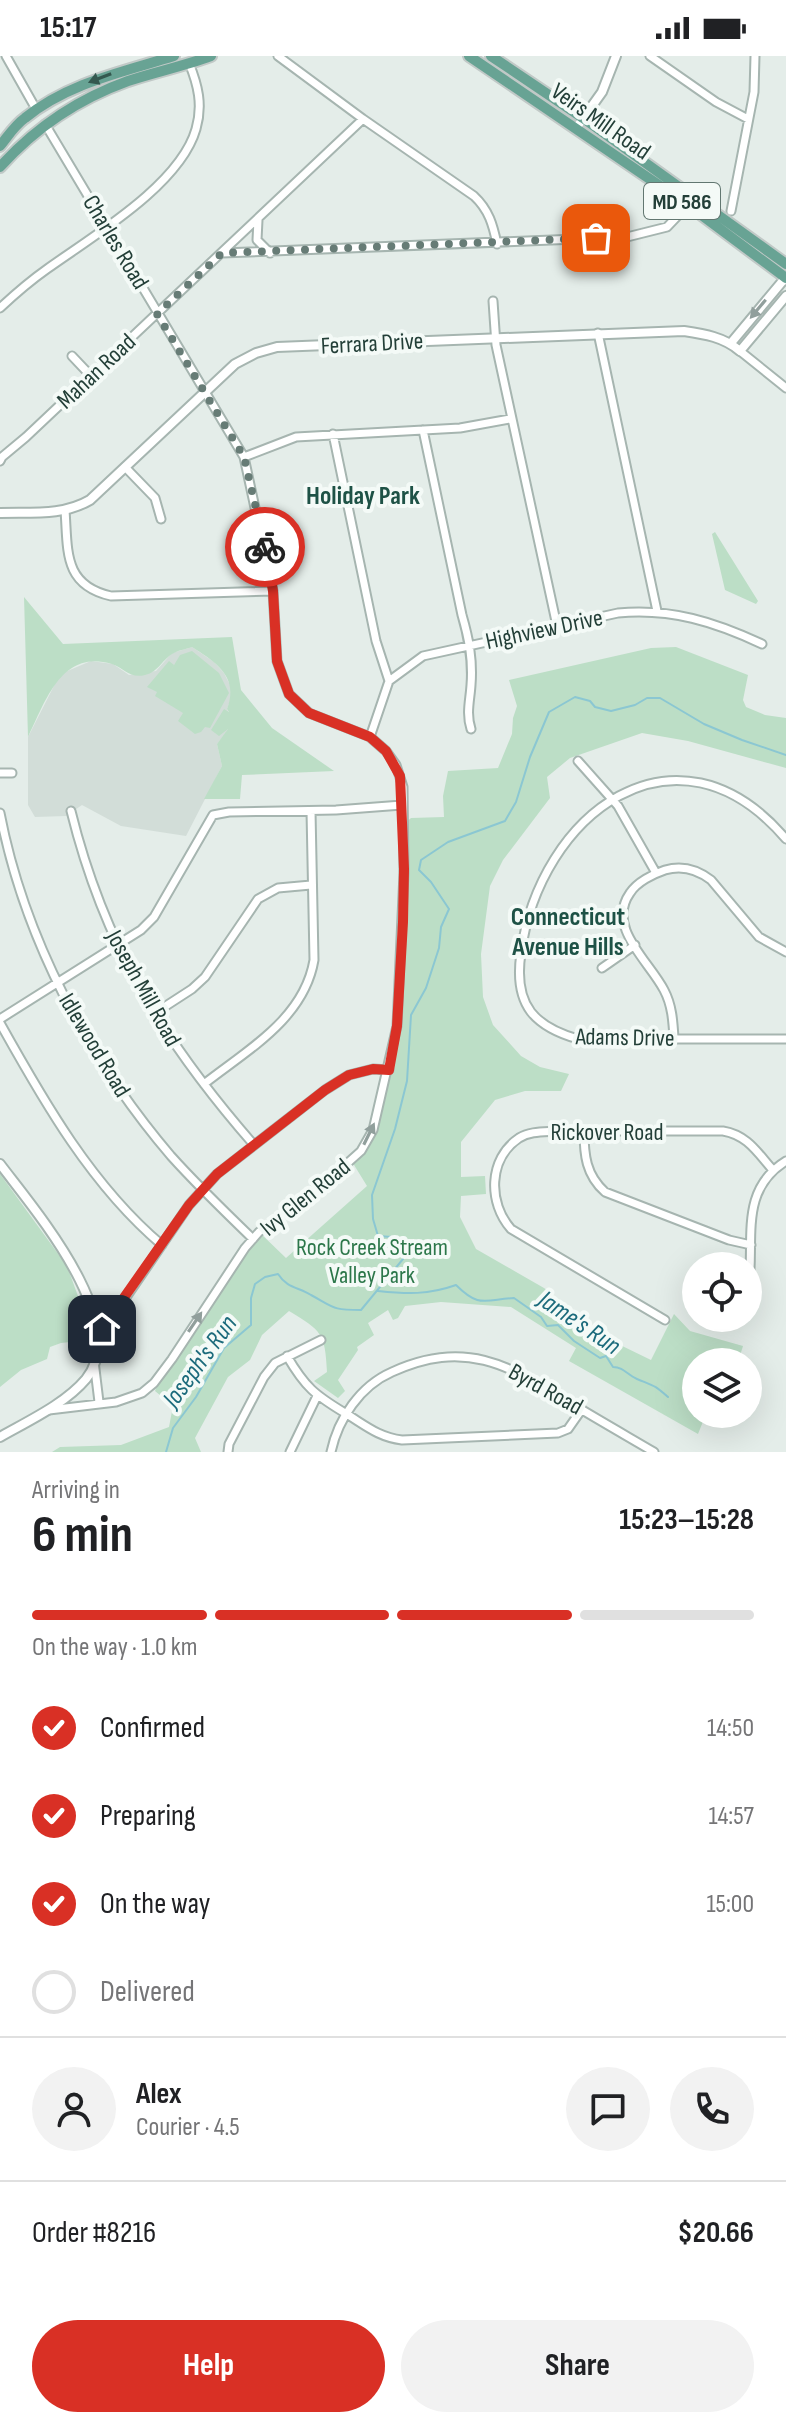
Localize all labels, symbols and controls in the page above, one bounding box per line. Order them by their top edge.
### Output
text: 15:17 [40,10,96,46]
one-way arrow [87,72,111,85]
street label: Veirs Mill Road [545,77,656,166]
road number: MD 586 [644,183,720,219]
street label: Charles Road [76,190,155,295]
pin [562,204,630,272]
icon: bag [574,216,618,260]
one-way arrow [750,299,767,319]
street label: Ferrara Drive [320,326,424,361]
street label: Mahan Road [51,328,142,415]
district label: Holiday Park [306,481,420,512]
courier [225,507,305,587]
icon: bike [243,525,287,569]
street label: Highview Drive [483,603,605,656]
district label: Connecticut Avenue Hills [511,902,626,963]
street label: Joseph Mill Road [99,924,187,1052]
street label: Idlewood Road [52,988,137,1102]
street label: Adams Drive [574,1022,675,1053]
street label: Rickover Road [550,1118,664,1147]
one-way arrow [362,1123,376,1146]
street label: Ivy Glen Road [254,1152,356,1242]
park label: Rock Creek Stream Valley Park [296,1233,448,1290]
map controls [682,1252,762,1428]
button: locate [682,1252,762,1332]
water label: Jame's Run [530,1283,626,1362]
pin [68,1295,136,1363]
icon: home [80,1307,124,1351]
water label: Joseph's Run [155,1310,244,1416]
one-way arrow [187,1312,202,1333]
button: layers [682,1348,762,1428]
street label: Byrd Road [504,1357,588,1422]
text: Arriving in [32,1475,120,1506]
text: 15:23–15:28 [619,1502,754,1538]
text: 6 min [32,1504,133,1567]
text: On the way · 1.0 km [32,1632,197,1663]
icon: check [32,1706,76,1750]
text: Confirmed [100,1710,205,1746]
text: 14:50 [707,1713,754,1744]
icon: check [32,1794,76,1838]
text: Preparing [100,1798,196,1834]
text: 14:57 [708,1801,754,1832]
icon: check [32,1882,76,1926]
text: On the way [100,1886,210,1922]
text: 15:00 [706,1889,754,1920]
text: Delivered [100,1974,195,2010]
button: person [32,2067,116,2151]
button: chat [566,2067,650,2151]
button: phone [670,2067,754,2151]
text: Alex [136,2076,182,2112]
text: Courier · 4.5 [136,2112,240,2143]
text: Order #8216 [32,2215,156,2251]
text: $20.66 [677,2215,754,2251]
button: Help [32,2320,385,2412]
button: Share [401,2320,754,2412]

